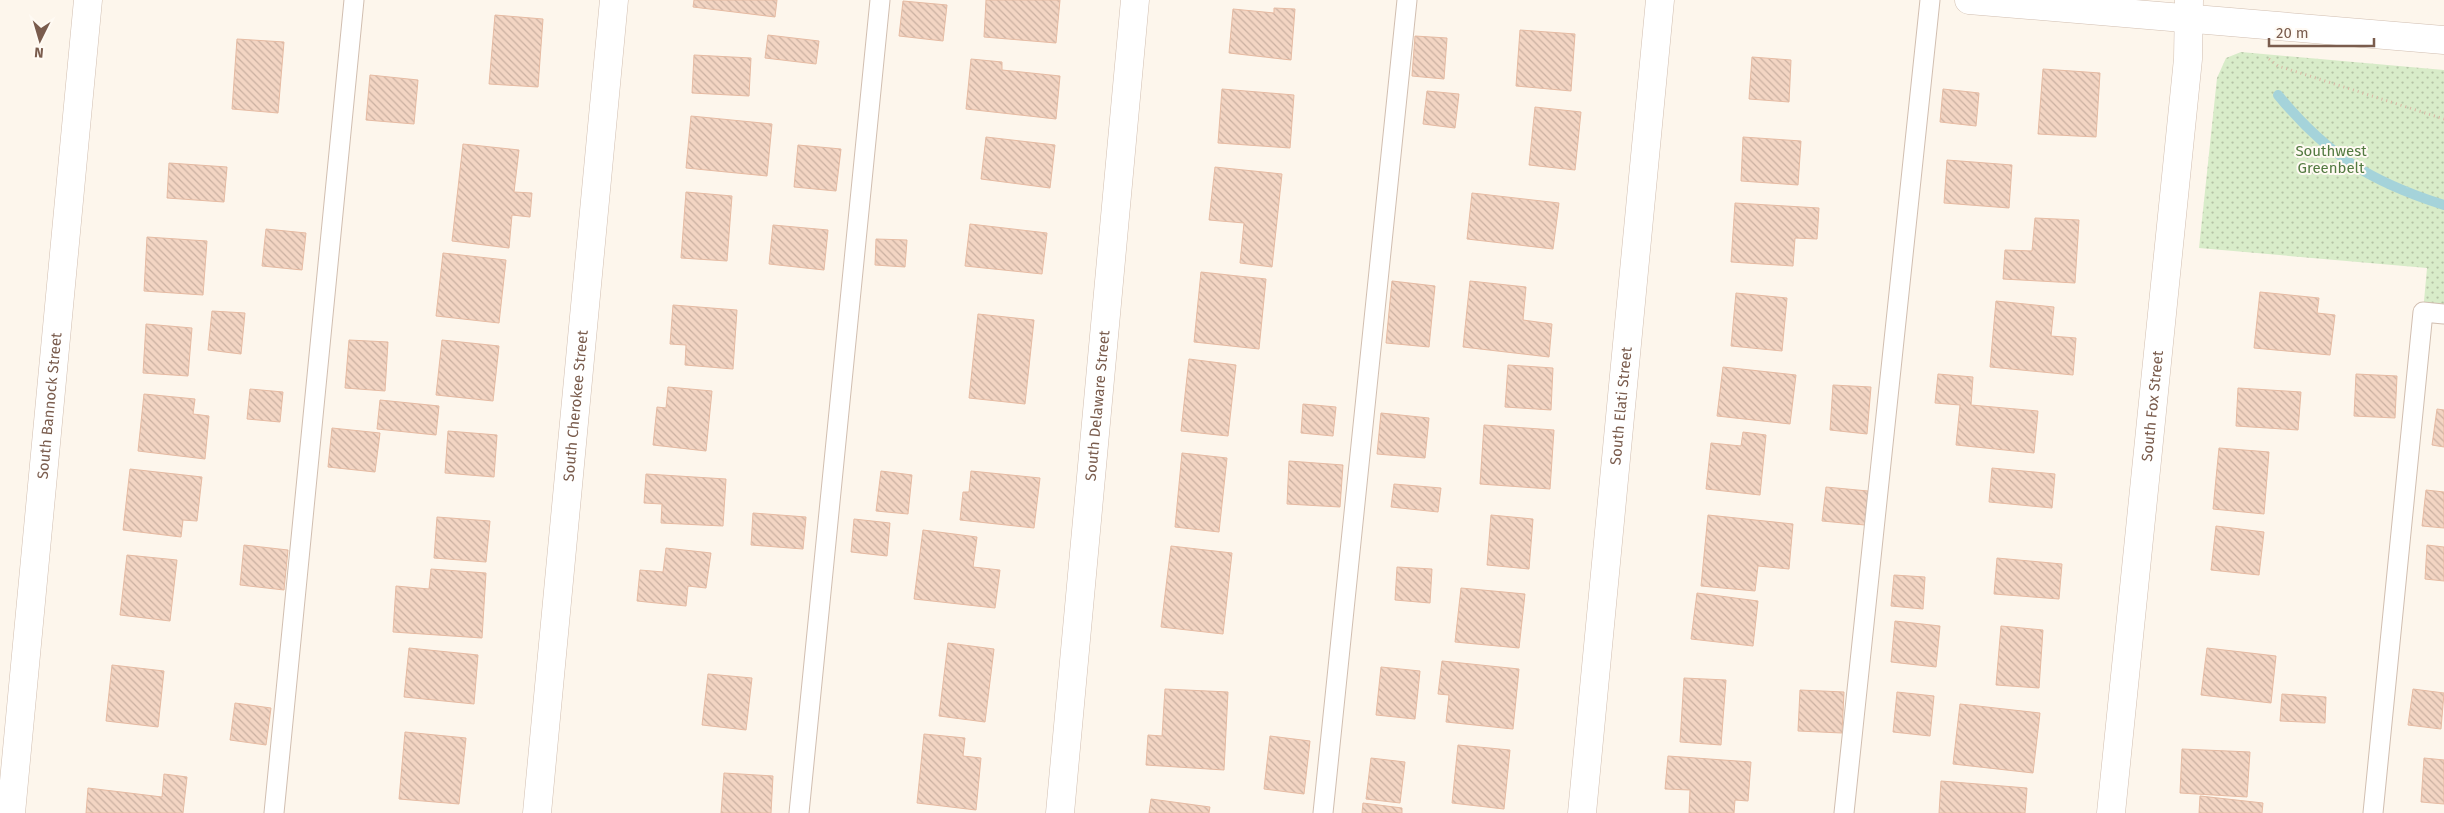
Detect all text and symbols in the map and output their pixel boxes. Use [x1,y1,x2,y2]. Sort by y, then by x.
north arrow [15,15,65,65]
scale bar [2269,15,2374,47]
text: 20 m [2276,24,2309,42]
text: N [34,44,44,61]
park label: Southwest Greenbelt [2295,142,2367,177]
street label: South Cherokee Street [559,329,592,482]
street label: South Delaware Street [1082,329,1114,482]
street label: South Bannock Street [34,331,66,480]
street label: South Elati Street [1606,345,1636,466]
street label: South Fox Street [2138,349,2167,462]

